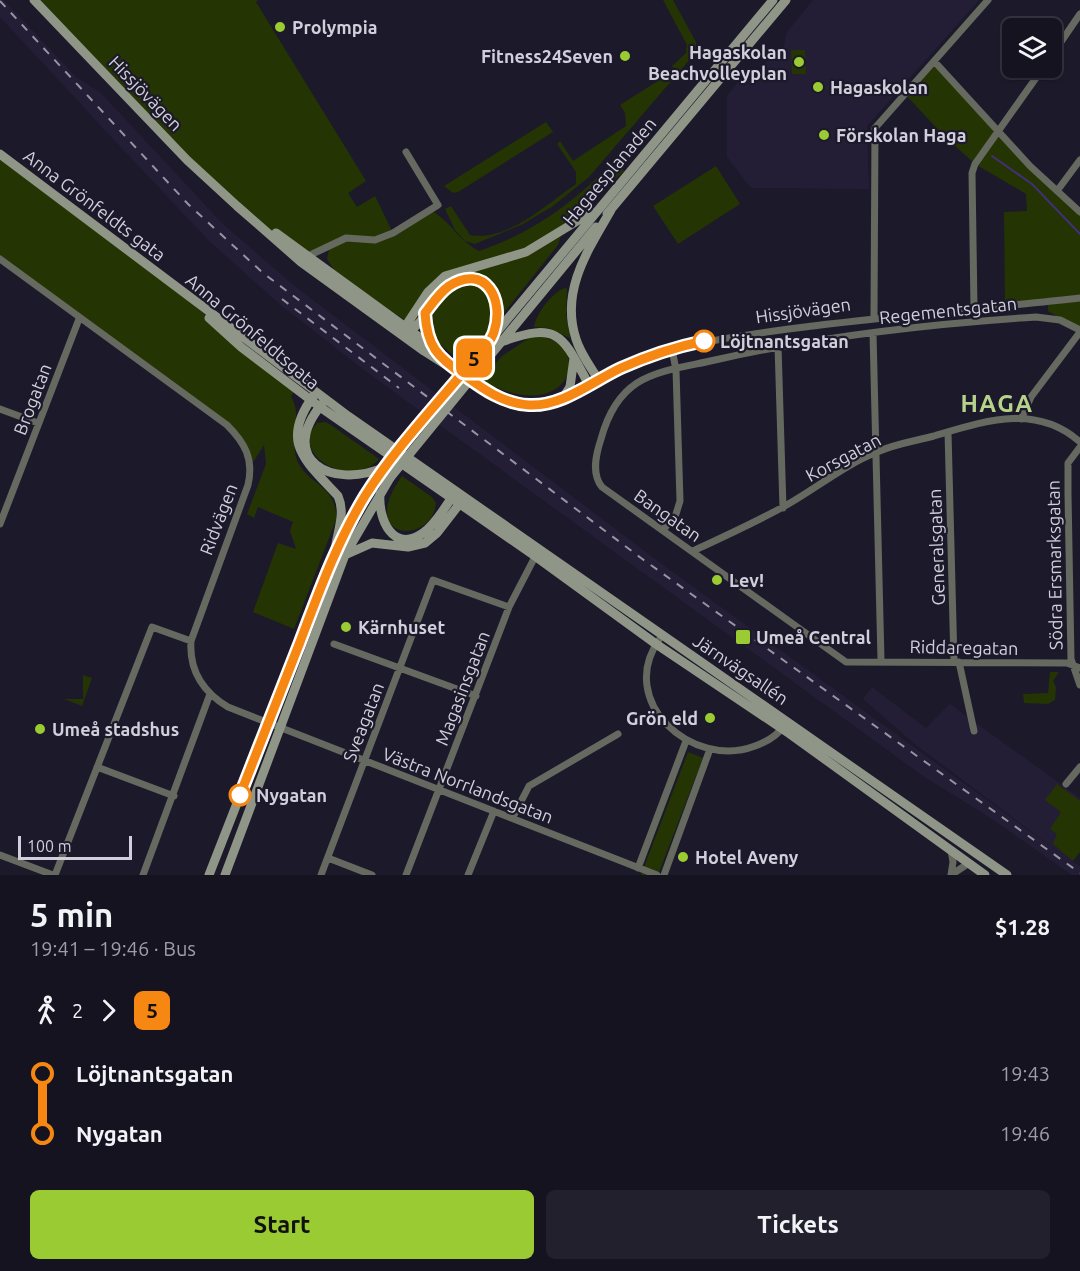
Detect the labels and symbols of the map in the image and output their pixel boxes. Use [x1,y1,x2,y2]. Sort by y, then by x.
place label: Prolympia [292,17,377,37]
marker: Prolympia [273,20,287,34]
place label: Hagaskolan Beachvolleyplan [648,42,787,83]
place label: Fitness24Seven [481,46,613,66]
marker: Fitness24Seven [618,49,632,63]
street label: Hissjövägen [105,52,187,134]
marker: Hagaskolan Beachvolleyplan [792,55,806,69]
place label: Hagaskolan [830,77,928,97]
marker: Hagaskolan [811,80,825,94]
street label: Hagaesplanaden [558,113,660,229]
place label: Förskolan Haga [836,125,967,145]
marker: Förskolan Haga [817,128,831,142]
street label: Anna Grönfeldts gata [20,145,170,265]
street label: Anna Grönfeldtsgata [182,269,324,393]
street label: Hissjövägen [754,293,852,327]
street label: Regementsgatan [878,293,1018,327]
marker: Löjtnantsgatan [693,330,715,352]
place label: Löjtnantsgatan [720,331,849,351]
line badge: 5 [454,338,494,378]
street label: Brogatan [9,360,55,438]
district label: HAGA [960,390,1034,417]
street label: Korsgatan [802,429,884,485]
street label: Södra Ersmarksgatan [1043,480,1065,650]
street label: Ridvägen [195,481,241,557]
street label: Bangatan [631,485,705,545]
street label: Generalsgatan [924,488,948,606]
place label: Lev! [729,570,764,590]
marker: Lev! [710,573,724,587]
place label: Kärnhuset [358,617,445,637]
marker: Kärnhuset [339,620,353,634]
place label: Umeå Central [756,627,872,647]
street label: Magasinsgatan [431,628,493,748]
marker: Umeå Central [734,628,752,646]
street label: Järnvägsallén [690,630,792,708]
street label: Riddaregatan [909,636,1019,658]
street label: Sveagatan [339,680,387,764]
place label: Grön eld [626,708,698,728]
marker: Grön eld [703,711,717,725]
place label: Umeå stadshus [52,719,179,739]
marker: Umeå stadshus [33,722,47,736]
street label: Västra Norrlandsgatan [380,743,556,827]
marker: Nygatan [229,784,251,806]
place label: Nygatan [256,785,327,805]
scale bar [18,833,132,860]
place label: Hotel Aveny [695,847,799,867]
marker: Hotel Aveny [676,850,690,864]

